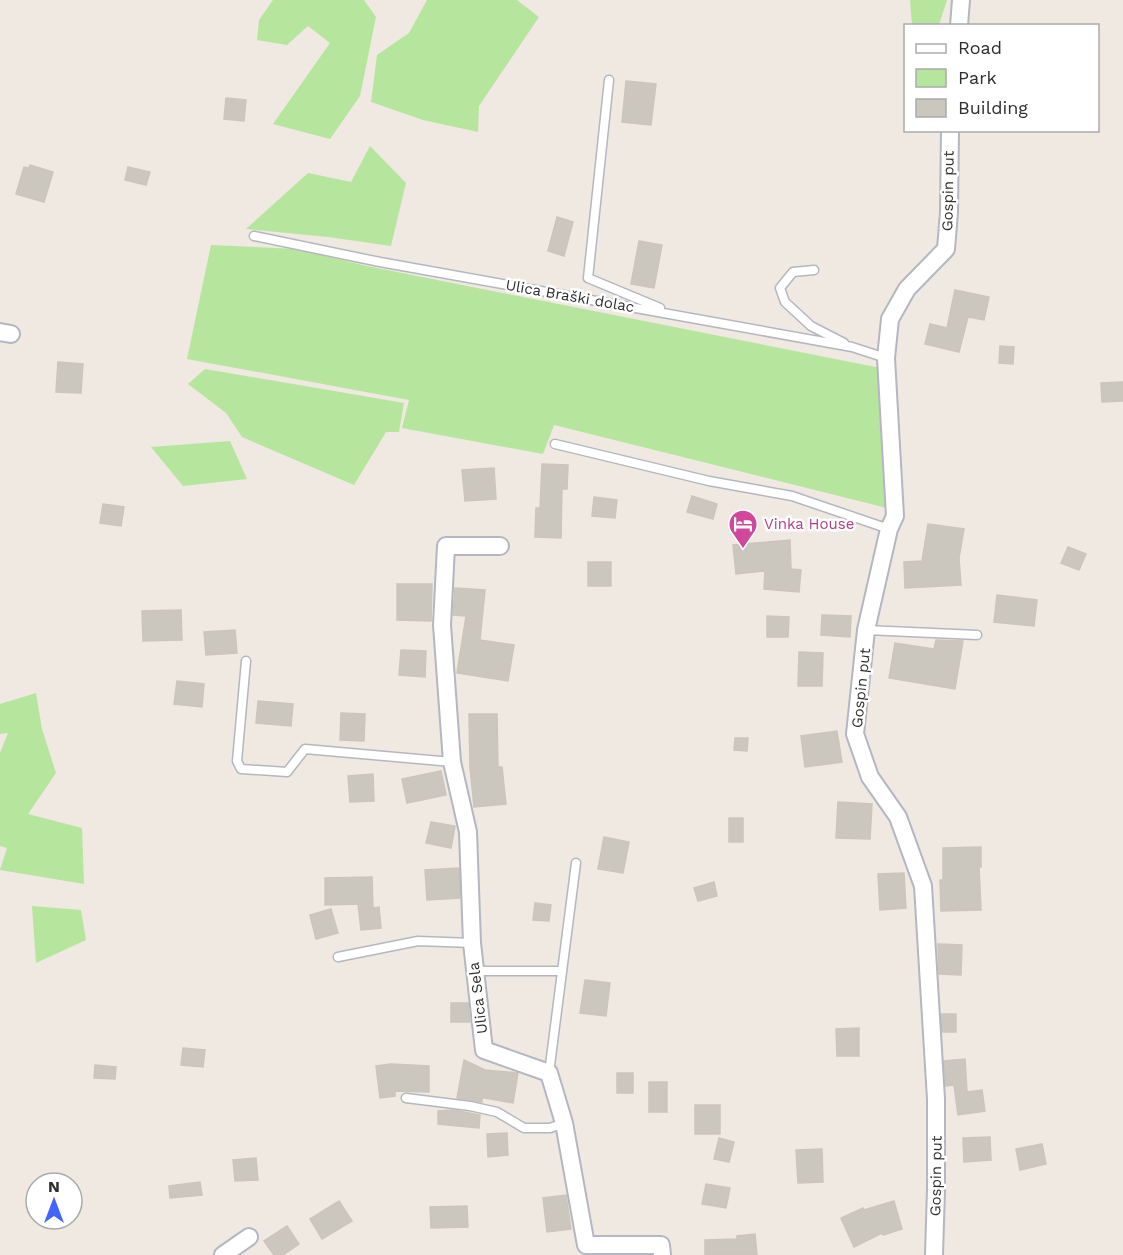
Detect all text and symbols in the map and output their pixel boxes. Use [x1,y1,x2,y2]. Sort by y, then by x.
legend [904,24,1099,132]
text: Road [958,37,1002,58]
text: Park [958,67,997,88]
text: Building [958,97,1028,118]
street label: Gospin put [938,150,958,231]
street label: Ulica Braški dolac [504,276,636,316]
hotel icon: Vinka House [727,508,759,550]
place label: Vinka House [764,515,854,533]
street label: Gospin put [848,646,874,729]
street label: Ulica Sela [465,961,491,1035]
street label: Gospin put [926,1135,946,1216]
north arrow [24,1171,84,1231]
text: N [48,1177,60,1196]

